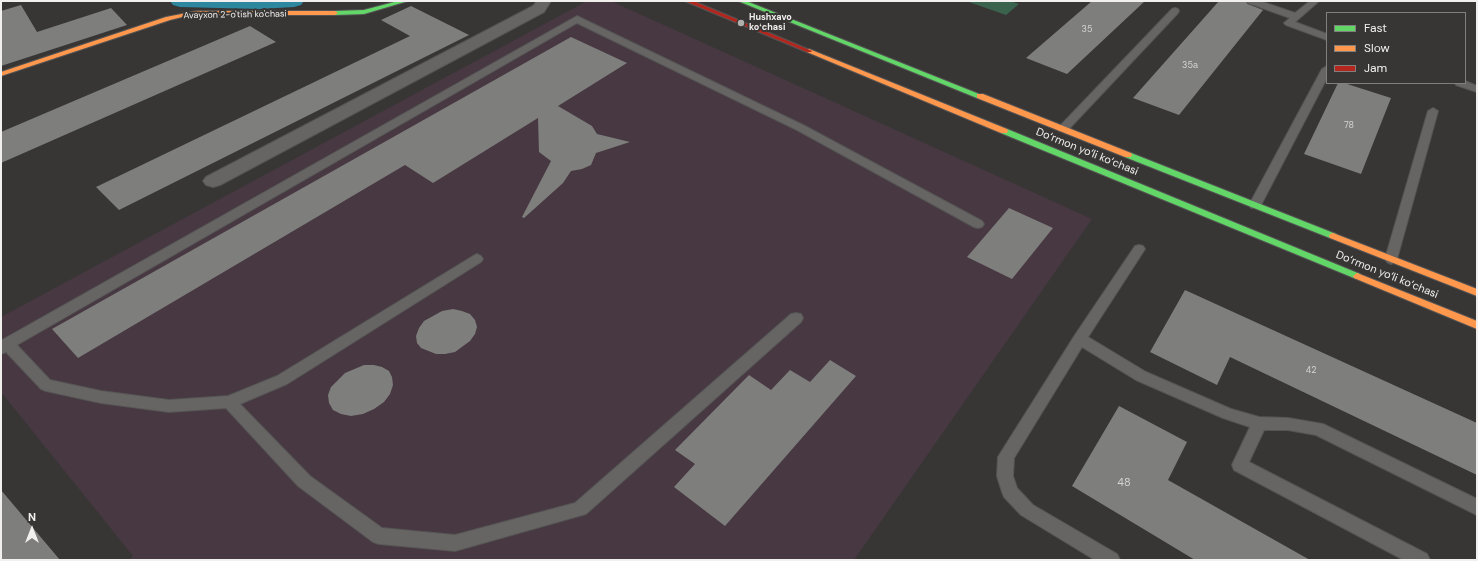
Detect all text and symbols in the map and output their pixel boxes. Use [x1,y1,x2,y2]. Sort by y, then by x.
street label: Avayxon 2-o'tish ko'chasi [183,9,287,21]
legend [1326,12,1466,84]
place label: Hushxavo koʻchasi [749,13,792,34]
marker: Hushxavo koʻchasi [736,18,746,28]
text: Fast [1364,20,1387,36]
house number: 35 [1082,25,1092,35]
text: Slow [1364,40,1390,56]
text: Jam [1364,60,1387,76]
house number: 35а [1182,61,1198,71]
house number: 78 [1344,121,1354,131]
street label: Do‘rmon yo‘li ko‘chasi [1034,125,1140,179]
street label: Do‘rmon yo‘li ko‘chasi [1334,248,1440,302]
house number: 42 [1306,366,1316,376]
house number: 48 [1117,476,1131,490]
north arrow [12,509,52,549]
text: N [28,510,36,524]

